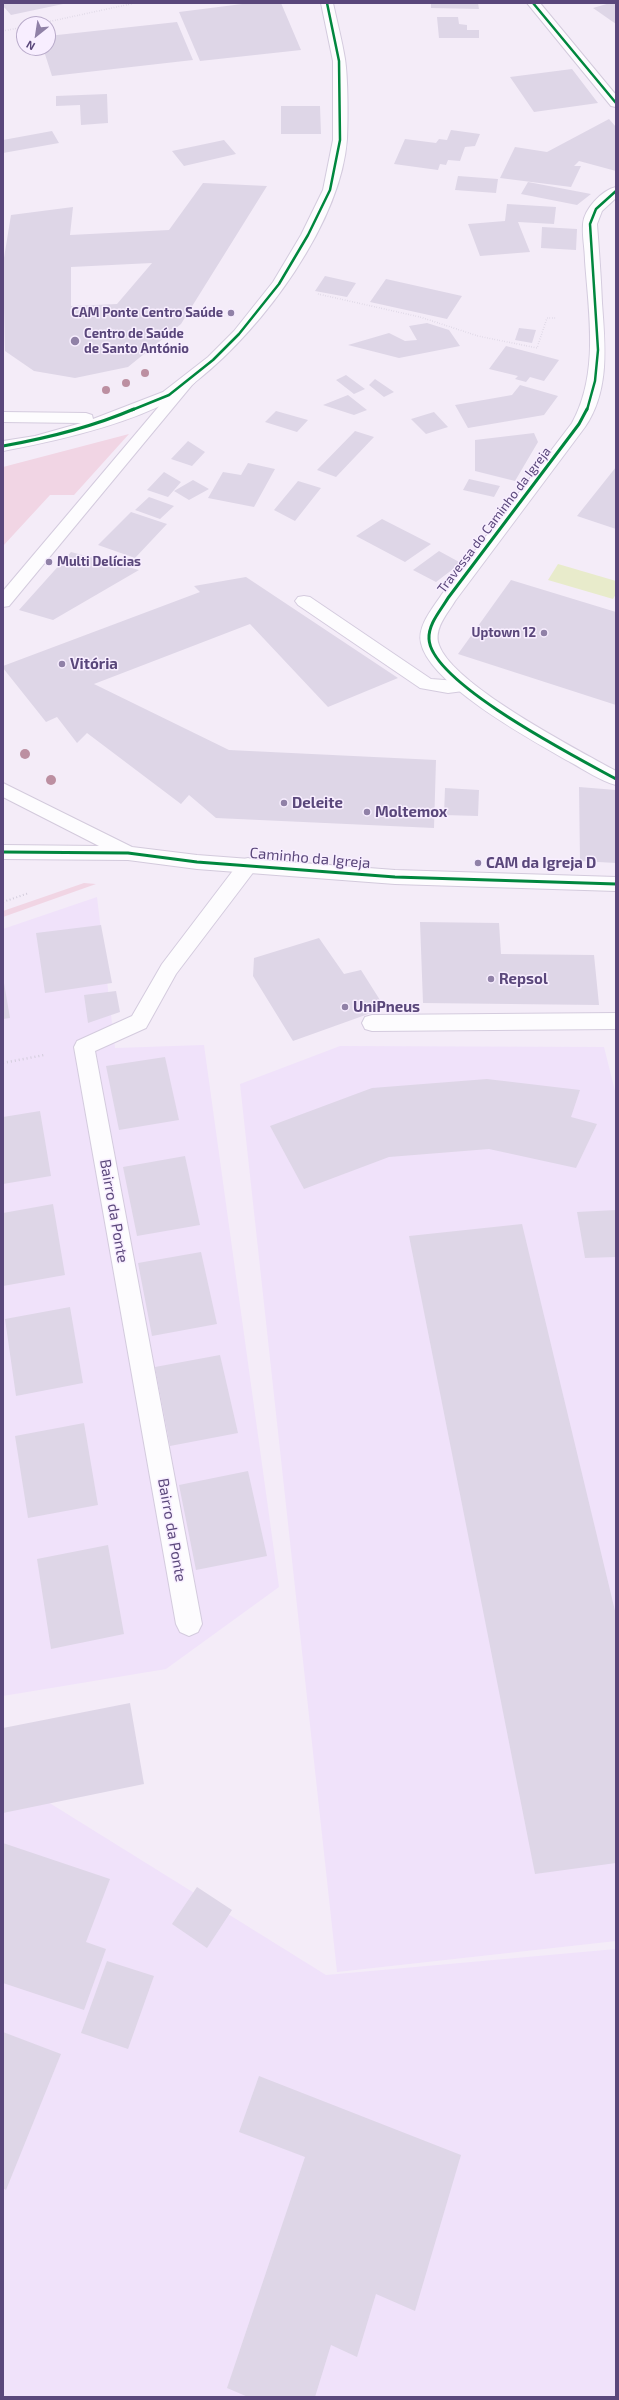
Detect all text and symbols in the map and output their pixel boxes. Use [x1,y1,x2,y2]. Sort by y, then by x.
north arrow [16,16,56,56]
text: N [24,38,37,54]
place label: CAM Ponte Centro Saúde [71,305,223,321]
marker: CAM Ponte Centro Saúde [226,308,236,318]
place label: Centro de Saúde de Santo António [84,326,189,357]
marker: Centro de Saúde de Santo António [69,335,81,347]
street label: Travessa do Caminho da Igreja [434,444,554,596]
place label: Multi Delícias [57,554,141,570]
marker: Multi Delícias [44,557,54,567]
place label: Uptown 12 [472,625,536,641]
marker: Uptown 12 [539,628,549,638]
place label: Vitória [70,655,118,673]
marker: Vitória [57,659,67,669]
place label: Deleite [292,794,343,812]
marker: Deleite [279,798,289,808]
place label: Moltemox [375,803,447,821]
marker: Moltemox [362,807,372,817]
street label: Caminho da Igreja [249,844,371,872]
place label: CAM da Igreja D [486,854,596,872]
marker: CAM da Igreja D [473,858,483,868]
place label: Repsol [499,970,548,988]
marker: Repsol [486,974,496,984]
place label: UniPneus [353,998,420,1016]
marker: UniPneus [340,1002,350,1012]
street label: Bairro da Ponte [96,1158,132,1264]
street label: Bairro da Ponte [154,1477,190,1583]

